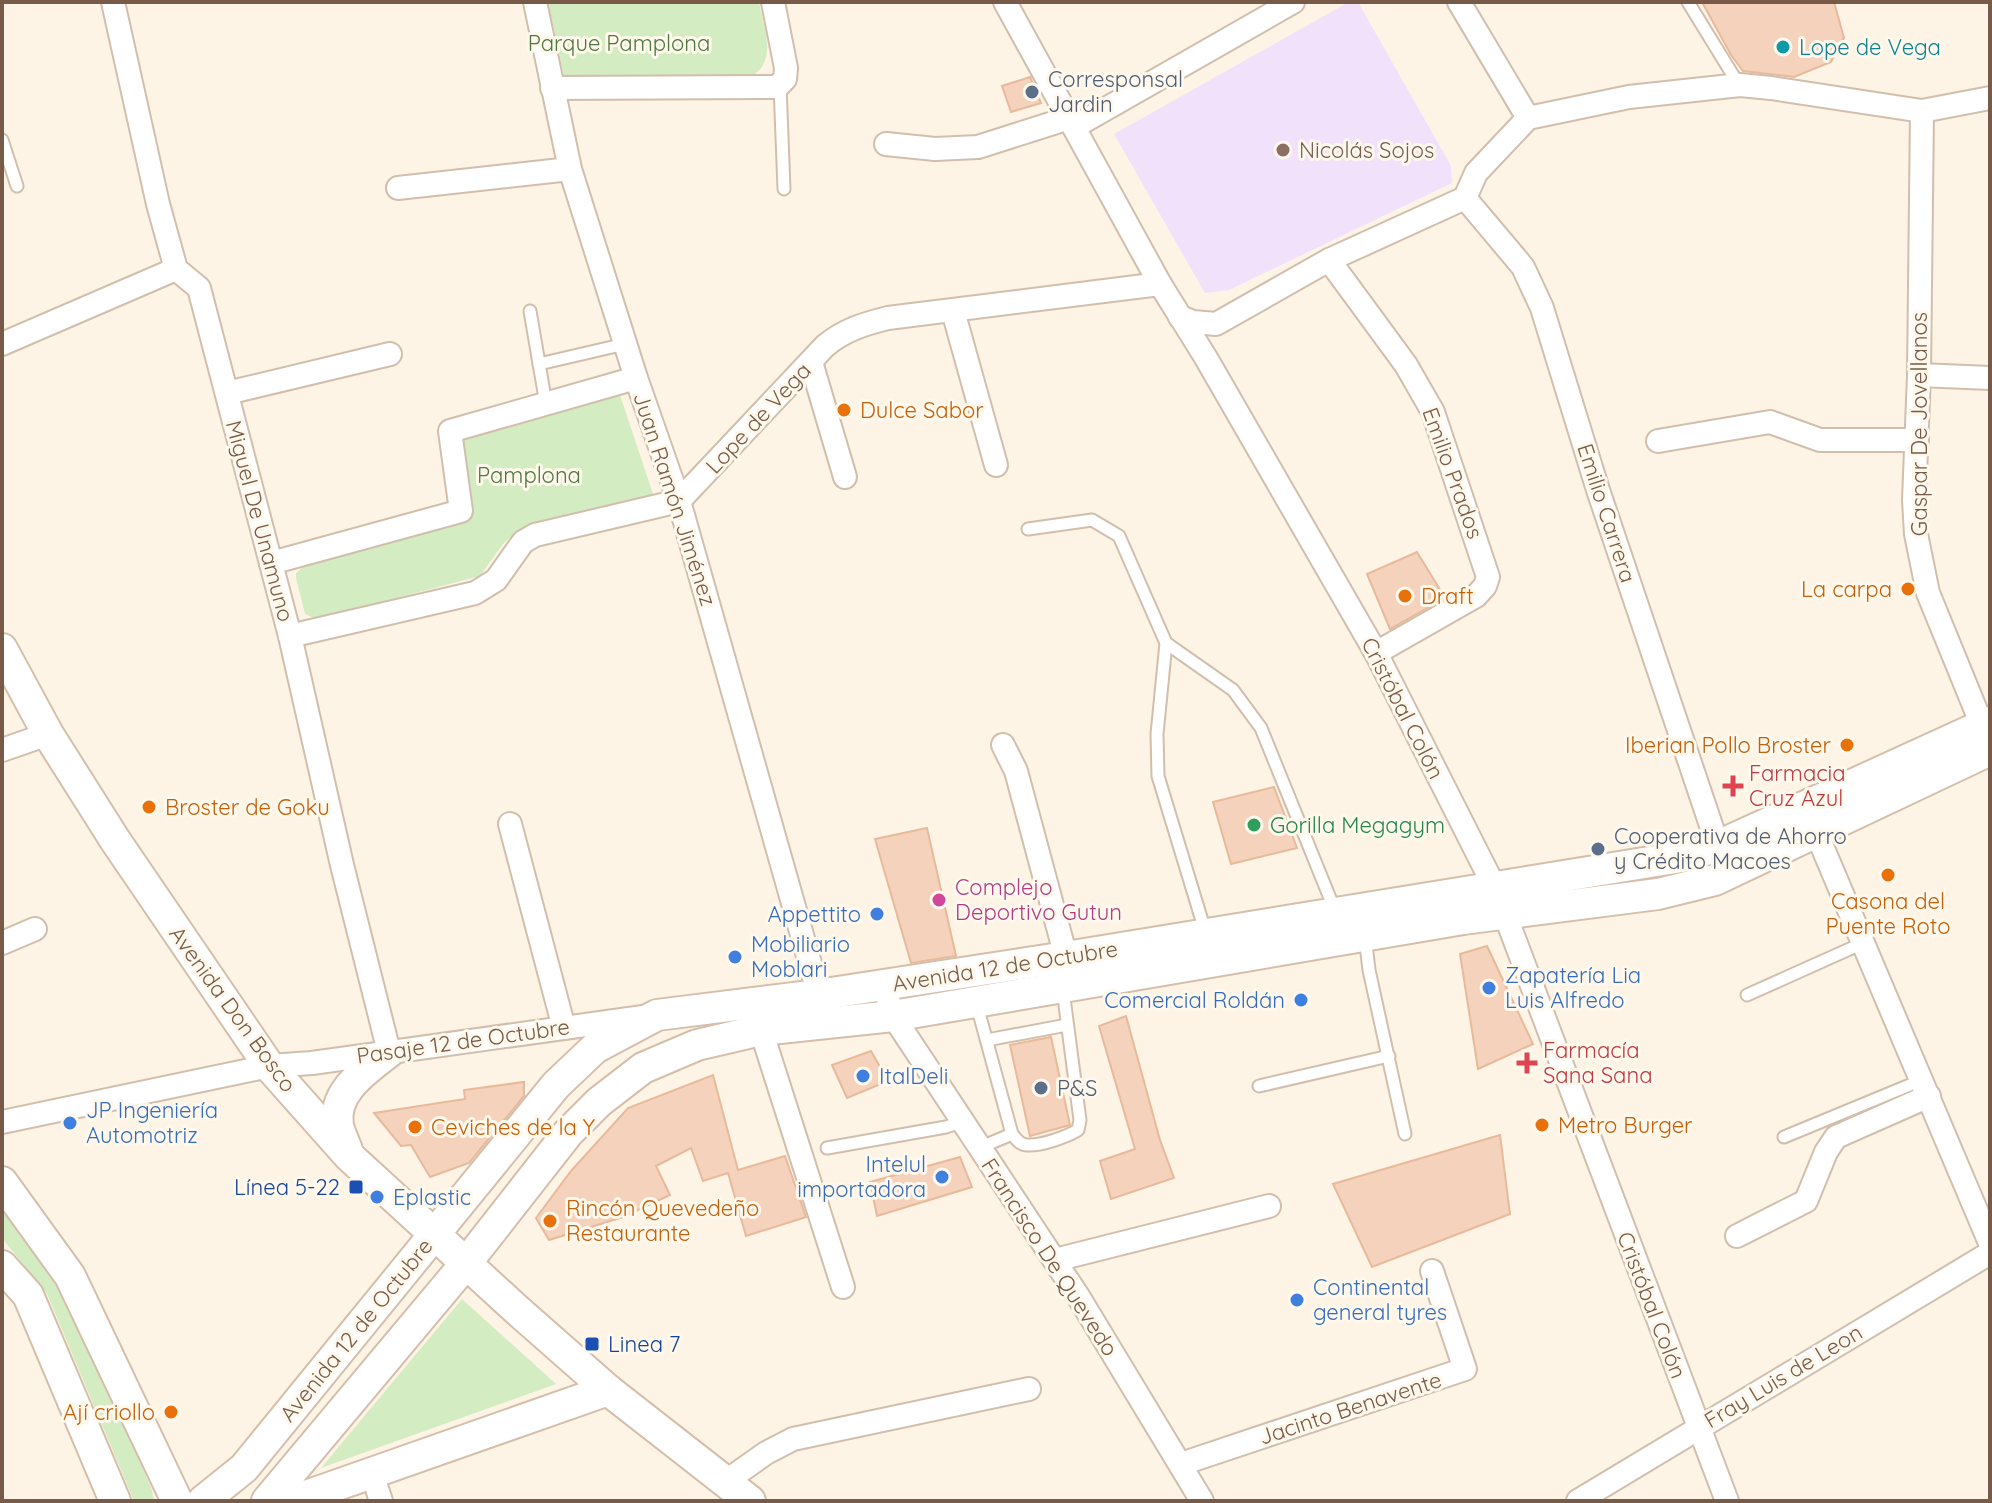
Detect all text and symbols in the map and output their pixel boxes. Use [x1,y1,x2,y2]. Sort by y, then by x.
park label: Parque Pamplona [528,29,710,57]
place label: Lope de Vega [1799,33,1941,61]
marker: Lope de Vega [1774,38,1792,56]
place label: Corresponsal Jardin [1048,65,1183,118]
marker: Corresponsal Jardin [1023,83,1041,101]
place label: Nicolás Sojos [1299,136,1434,164]
marker: Nicolás Sojos [1274,141,1292,159]
street label: Gaspar De Jovellanos [1905,312,1933,536]
street label: Lope de Vega [699,357,817,479]
street label: Juan Ramón Jiménez [627,389,723,609]
place label: Dulce Sabor [860,396,984,424]
marker: Dulce Sabor [835,401,853,419]
street label: Emilio Prados [1416,403,1490,543]
street label: Miguel De Unamuno [220,417,300,625]
street label: Emilio Carrera [1571,440,1643,586]
park label: Pamplona [477,461,581,489]
place label: La carpa [1801,575,1892,603]
marker: La carpa [1899,580,1917,598]
place label: Draft [1421,582,1474,610]
marker: Draft [1396,587,1414,605]
street label: Cristóbal Colón [1355,633,1451,783]
place label: Iberian Pollo Broster [1625,731,1832,759]
marker: Iberian Pollo Broster [1838,736,1856,754]
place label: Farmacia Cruz Azul [1749,759,1846,812]
marker: Farmacia Cruz Azul [1724,777,1742,795]
place label: Broster de Goku [165,793,330,821]
marker: Broster de Goku [140,798,158,816]
place label: Gorilla Megagym [1270,811,1445,839]
marker: Gorilla Megagym [1245,816,1263,834]
place label: Cooperativa de Ahorro y Crédito Macoes [1614,822,1847,875]
marker: Cooperativa de Ahorro y Crédito Macoes [1589,840,1607,858]
marker: Casona del Puente Roto [1879,866,1897,884]
place label: Complejo Deportivo Gutun [955,873,1122,926]
place label: Casona del Puente Roto [1825,887,1951,940]
marker: Complejo Deportivo Gutun [930,891,948,909]
place label: Appettito [767,900,861,928]
marker: Appettito [868,905,886,923]
street label: Avenida Don Bosco [163,921,303,1097]
place label: Mobiliario Moblari [751,930,850,983]
street label: Avenida 12 de Octubre [890,934,1120,998]
marker: Mobiliario Moblari [726,948,744,966]
place label: Zapatería Lia Luis Alfredo [1505,961,1641,1014]
marker: Zapatería Lia Luis Alfredo [1480,979,1498,997]
place label: Comercial Roldán [1104,986,1285,1014]
marker: Comercial Roldán [1292,991,1310,1009]
street label: Pasaje 12 de Octubre [355,1012,571,1070]
place label: Farmacía Sana Sana [1543,1036,1653,1089]
marker: Farmacía Sana Sana [1518,1054,1536,1072]
place label: ItalDeli [879,1062,949,1090]
marker: ItalDeli [854,1067,872,1085]
place label: P&S [1057,1074,1097,1102]
marker: P&S [1032,1079,1050,1097]
place label: JP Ingeniería Automotriz [86,1096,218,1149]
place label: Metro Burger [1558,1111,1693,1139]
place label: Ceviches de la Y [431,1113,595,1141]
marker: JP Ingeniería Automotriz [61,1114,79,1132]
marker: Metro Burger [1533,1116,1551,1134]
marker: Ceviches de la Y [406,1118,424,1136]
place label: Intelul importadora [797,1150,926,1203]
street label: Francisco De Quevedo [975,1153,1125,1361]
marker: Intelul importadora [933,1168,951,1186]
place label: Línea 5-22 [234,1173,340,1201]
marker: Línea 5-22 [347,1178,365,1196]
place label: Eplastic [393,1183,471,1211]
marker: Eplastic [368,1188,386,1206]
place label: Rincón Quevedeño Restaurante [566,1194,759,1247]
marker: Rincón Quevedeño Restaurante [541,1212,559,1230]
street label: Cristóbal Colón [1611,1228,1693,1382]
street label: Avenida 12 de Octubre [273,1233,439,1427]
place label: Continental general tyres [1313,1273,1447,1326]
marker: Continental general tyres [1288,1291,1306,1309]
street label: Fray Luis de Leon [1699,1318,1867,1434]
place label: Linea 7 [608,1330,680,1358]
marker: Linea 7 [583,1335,601,1353]
street label: Jacinto Benavente [1255,1365,1445,1451]
place label: Ají criollo [63,1398,155,1426]
marker: Ají criollo [162,1403,180,1421]

